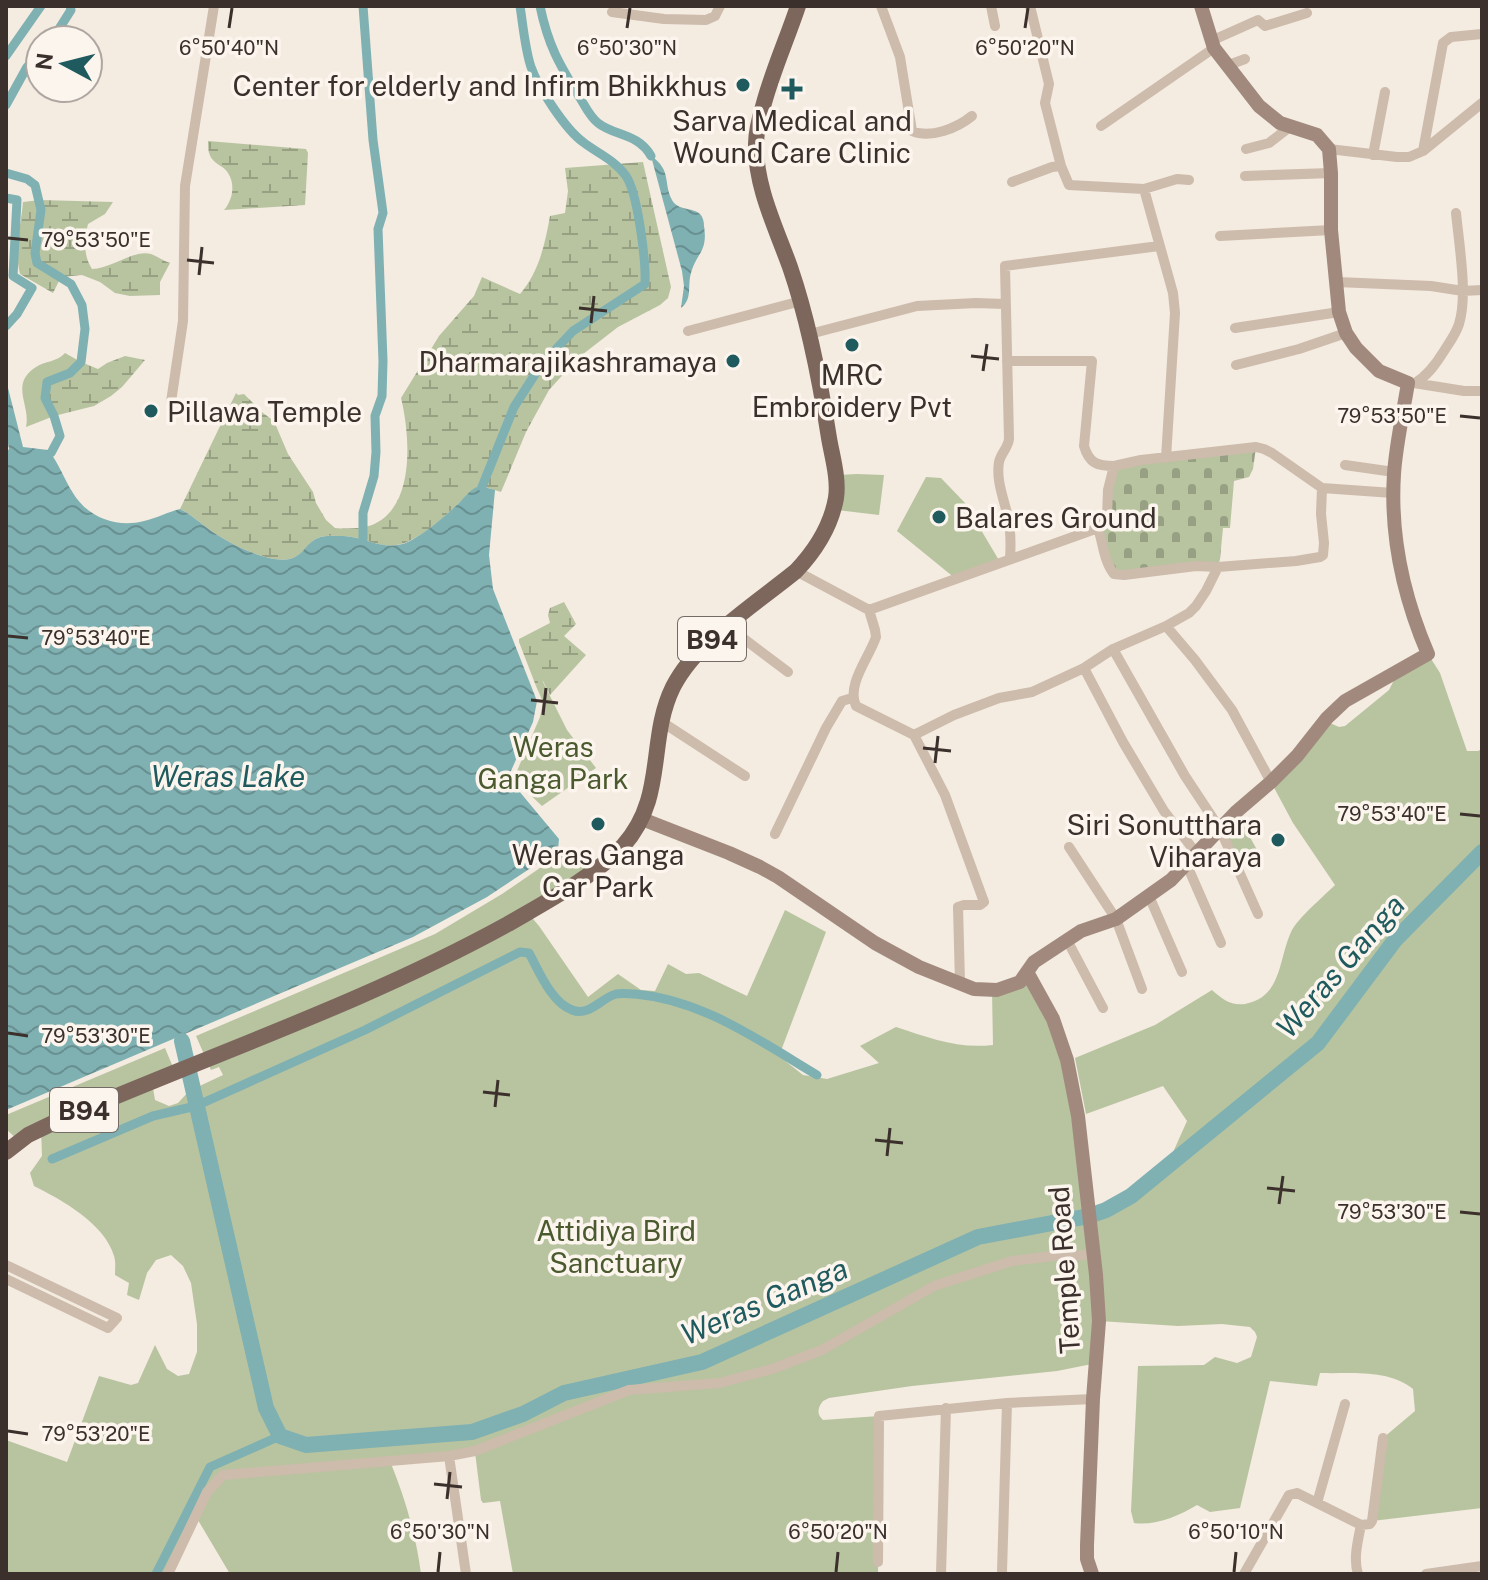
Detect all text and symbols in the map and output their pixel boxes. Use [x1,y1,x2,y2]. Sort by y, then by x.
north arrow [24,24,104,104]
text: 6°50'40"N [179,36,279,60]
text: 6°50'30"N [577,36,677,60]
text: 6°50'20"N [975,36,1075,60]
text: N [30,51,58,72]
place label: Center for elderly and Infirm Bhikkhus [233,69,727,102]
marker: Center for elderly and Infirm Bhikkhus [734,76,752,94]
marker: Sarva Medical and Wound Care Clinic [781,78,803,100]
place label: Sarva Medical and Wound Care Clinic [672,104,912,169]
text: 79°53'50"E [41,228,151,252]
marker: MRC Embroidery Pvt [843,336,861,354]
place label: Dharmarajikashramaya [419,345,717,378]
marker: Dharmarajikashramaya [724,352,742,370]
place label: MRC Embroidery Pvt [752,358,952,423]
place label: Pillawa Temple [167,395,362,428]
marker: Pillawa Temple [142,402,160,420]
text: 79°53'50"E [1337,404,1447,428]
place label: Balares Ground [955,501,1157,534]
marker: Balares Ground [930,508,948,526]
road number: B94 [678,617,746,661]
text: 79°53'40"E [41,626,151,650]
park label: Weras Ganga Park [477,730,629,795]
water label: Weras Lake [151,758,305,794]
text: 79°53'40"E [1337,802,1447,826]
place label: Siri Sonutthara Viharaya [1067,808,1262,873]
marker: Weras Ganga Car Park [589,815,607,833]
marker: Siri Sonutthara Viharaya [1269,831,1287,849]
place label: Weras Ganga Car Park [512,838,684,903]
water label: Weras Ganga [1268,887,1412,1045]
text: 79°53'30"E [41,1024,151,1048]
road number: B94 [50,1088,118,1132]
street label: Temple Road [1042,1185,1086,1355]
text: 79°53'30"E [1337,1200,1447,1224]
park label: Attidiya Bird Sanctuary [536,1214,696,1279]
water label: Weras Ganga [675,1250,853,1352]
text: 79°53'20"E [42,1422,150,1446]
text: 6°50'30"N [390,1520,490,1544]
text: 6°50'20"N [788,1520,888,1544]
text: 6°50'10"N [1188,1520,1284,1544]

